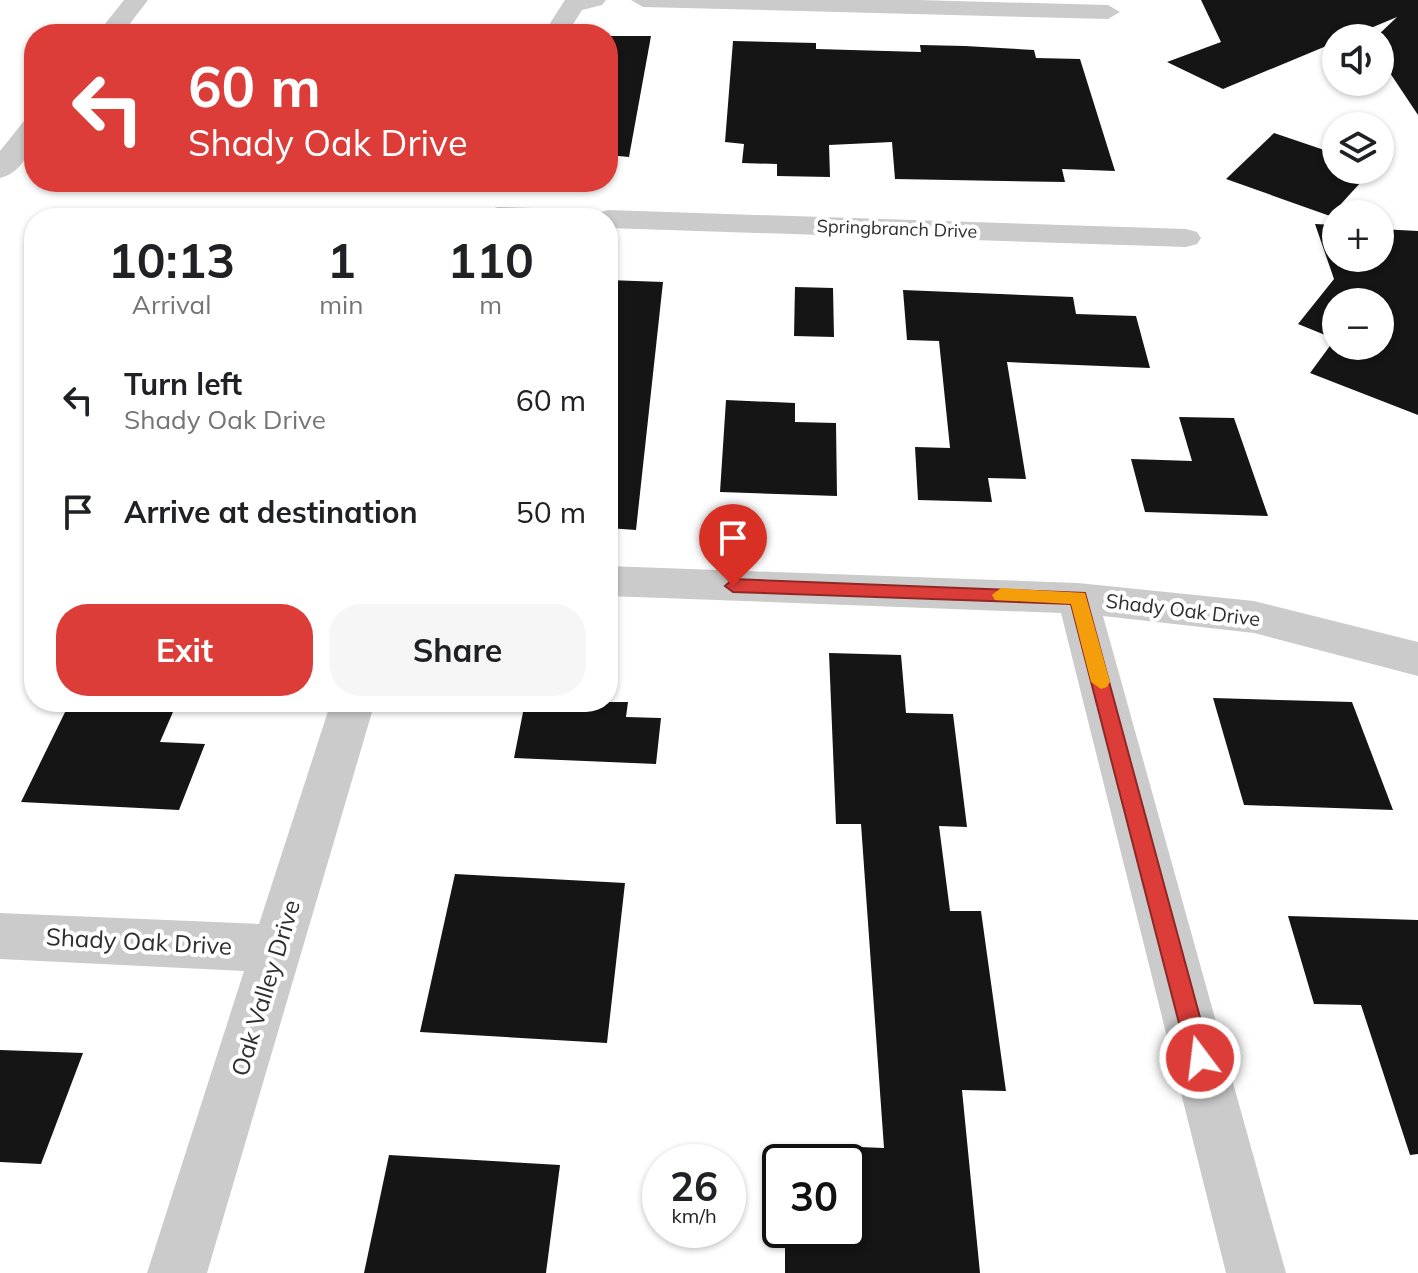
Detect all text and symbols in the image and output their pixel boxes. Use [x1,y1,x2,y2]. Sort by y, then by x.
map controls [1322,24,1394,360]
button: sound [1322,24,1394,96]
text: 60 m [188,51,321,121]
icon: left [56,56,160,160]
button: layers [1322,112,1394,184]
text: Shady Oak Drive [188,120,468,165]
button: + [1322,200,1394,272]
street label: Springbranch Drive [816,214,978,243]
text: 10:13 [108,230,235,290]
text: 1 [327,230,356,290]
text: 110 [448,230,534,290]
text: Arrival [132,288,211,321]
text: min [319,288,363,321]
text: m [479,288,502,321]
button: − [1322,288,1394,360]
text: Turn left [124,365,242,403]
icon: left [56,378,100,422]
text: 60 m [516,381,586,419]
text: Shady Oak Drive [124,403,326,436]
icon: arrive [56,490,100,534]
text: Arrive at destination [124,493,418,531]
text: 50 m [516,493,586,531]
pin [699,504,767,586]
icon: arrive [711,516,755,560]
street label: Shady Oak Drive [1104,588,1262,631]
button: Exit [56,604,313,696]
button: Share [329,604,586,696]
street label: Oak Valley Drive [224,896,306,1079]
street label: Shady Oak Drive [45,921,233,961]
position arrow [1158,1016,1242,1100]
speed limit sign: 30 [762,1144,866,1248]
text: 26 [670,1161,718,1211]
text: km/h [671,1203,717,1228]

